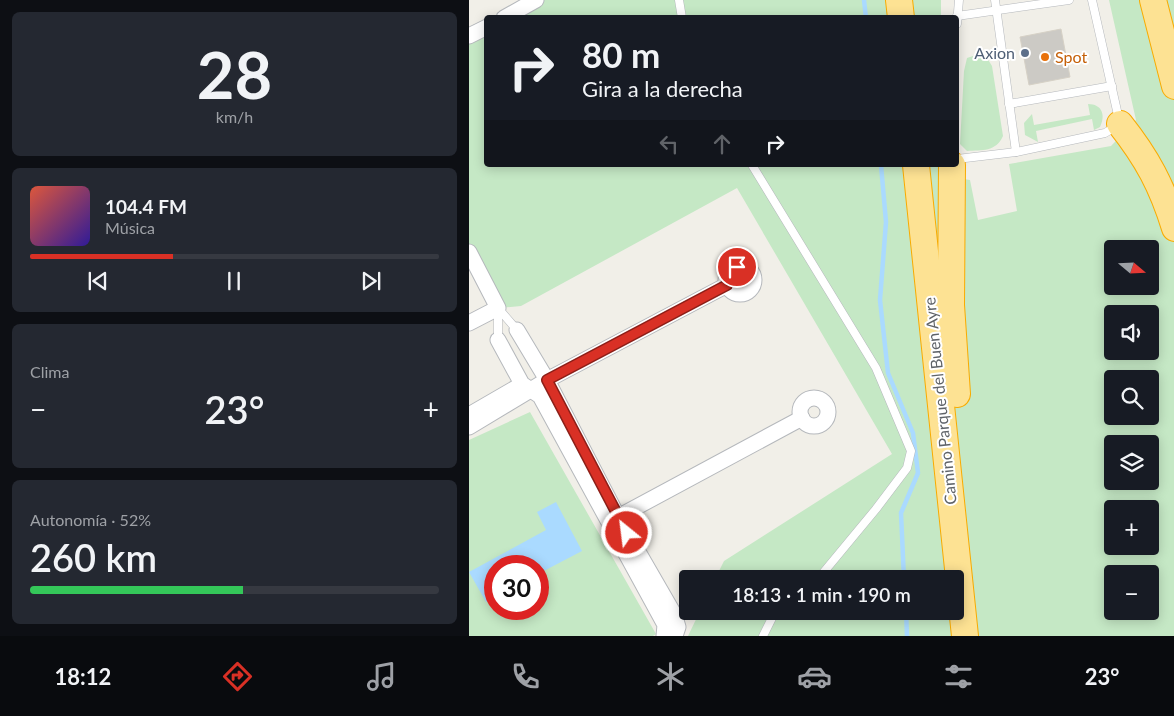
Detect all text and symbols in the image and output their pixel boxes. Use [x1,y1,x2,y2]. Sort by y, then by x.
text: 80 m [582,33,660,75]
text: 28 [197,35,272,113]
icon: right [499,35,564,100]
place label: Axion [974,43,1015,62]
marker: Axion [1019,47,1031,59]
place label: Spot [1055,47,1087,66]
marker: Spot [1039,51,1051,63]
text: Gira a la derecha [582,75,743,102]
text: km/h [216,107,253,126]
icon: left [655,130,683,158]
icon: ahead [708,130,736,158]
icon: right [761,130,789,158]
text: 104.4 FM [105,195,187,218]
text: Música [105,218,155,237]
north arrow [1104,240,1159,295]
map controls [1104,240,1159,620]
pin [716,246,758,288]
icon: arrive [723,253,751,281]
icon: previous [84,267,112,295]
icon: pause [220,267,248,295]
icon: next [357,267,385,295]
street label: Camino Parque del Buen Ayre [919,296,960,506]
button: sound [1104,305,1159,360]
text: Clima [30,362,69,381]
button: search [1104,370,1159,425]
text: 23° [205,386,264,432]
text: − [30,392,46,426]
text: + [423,392,439,426]
button: layers [1104,435,1159,490]
button: + [1104,500,1159,555]
position arrow [600,506,652,558]
text: Autonomía · 52% [30,510,151,529]
text: 260 km [30,534,157,580]
speed limit sign: 30 [484,555,549,620]
button: − [1104,565,1159,620]
text: 18:13 · 1 min · 190 m [732,583,911,606]
icon: directions [220,659,255,694]
icon: music [364,659,399,694]
icon: phone [508,659,543,694]
icon: climate [653,659,688,694]
icon: car [797,659,832,694]
icon: filters [941,659,976,694]
text: 18:12 [55,663,111,690]
text: 23° [1085,663,1119,690]

